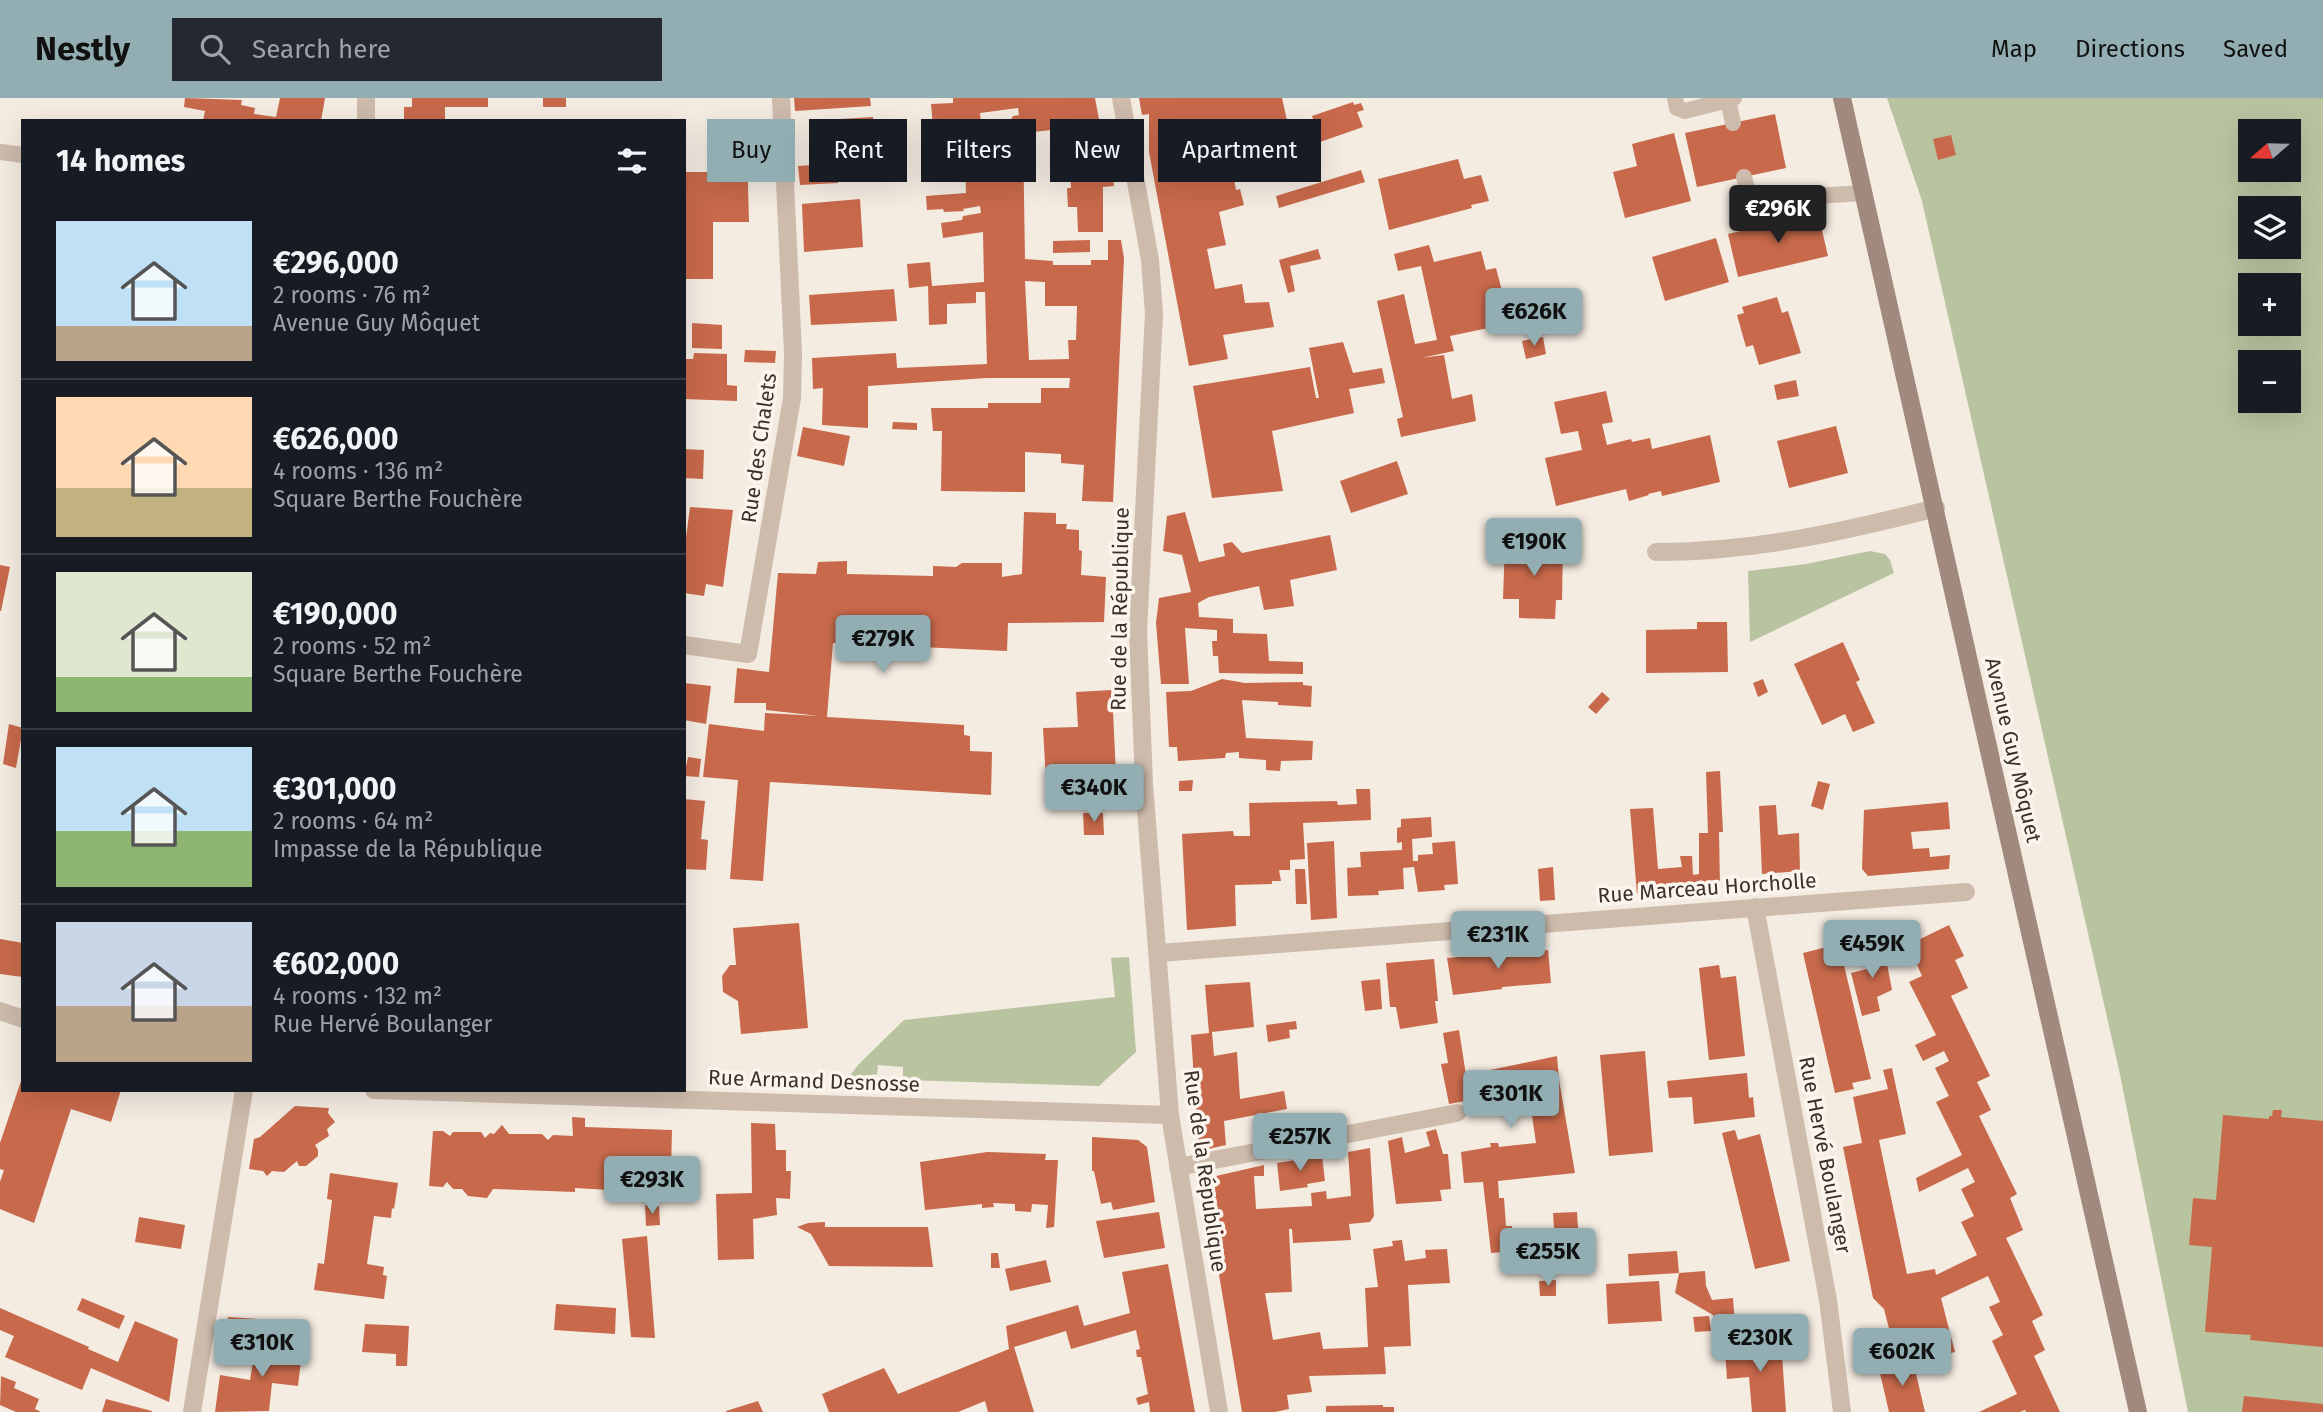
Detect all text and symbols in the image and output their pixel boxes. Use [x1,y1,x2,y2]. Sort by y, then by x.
search box [172,18,662,81]
text: Nestly [35,29,130,69]
icon: search [196,30,234,68]
text: Search here [252,34,391,65]
text: Map [1991,35,2037,63]
text: Directions [2075,35,2185,63]
text: Saved [2223,35,2288,63]
chip: Buy [707,119,795,182]
chip: Rent [809,119,907,182]
chip: Filters [921,119,1036,182]
chip: New [1050,119,1144,182]
chip: Apartment [1158,119,1321,182]
north arrow [2238,119,2301,182]
map controls [2238,119,2301,413]
icon: filters [613,142,651,180]
text: 14 homes [56,143,185,179]
pin: €296K [1729,186,1827,245]
text: €296K [1745,194,1811,222]
button: layers [2238,196,2301,259]
text: €296,000 [273,245,399,281]
icon: home [112,249,196,333]
button: + [2238,273,2301,336]
text: 2 rooms · 76 m² [273,281,431,309]
pin: €626K [1485,288,1583,348]
text: €626K [1501,297,1567,325]
text: Avenue Guy Môquet [273,309,480,337]
button: − [2238,350,2301,413]
street label: Rue des Chalets [736,371,782,525]
text: €626,000 [273,421,399,457]
icon: home [112,425,196,509]
text: 4 rooms · 136 m² [273,457,443,485]
text: Square Berthe Fouchère [273,485,523,513]
street label: Rue de la République [1105,507,1135,711]
pin: €190K [1485,518,1583,578]
text: €190K [1502,527,1566,555]
text: €190,000 [273,596,398,632]
icon: home [112,600,196,684]
pin: €279K [834,616,932,675]
text: €279K [852,624,914,652]
text: 2 rooms · 52 m² [273,632,431,660]
street label: Avenue Guy Môquet [1979,655,2047,845]
text: Square Berthe Fouchère [273,660,523,688]
pin: €340K [1045,764,1143,824]
text: €301,000 [273,771,397,807]
text: €340K [1061,773,1127,801]
icon: home [112,775,196,859]
text: 2 rooms · 64 m² [273,807,433,835]
text: Impasse de la République [273,835,542,863]
street label: Rue Marceau Horcholle [1597,867,1817,909]
pin: €231K [1449,912,1547,971]
text: €231K [1467,920,1529,948]
pin: €459K [1823,920,1921,980]
text: €459K [1839,929,1905,957]
text: €602,000 [273,946,399,982]
icon: home [112,950,196,1034]
text: 4 rooms · 132 m² [273,982,442,1010]
text: Rue Hervé Boulanger [273,1010,492,1038]
street label: Rue Hervé Boulanger [1793,1054,1857,1256]
street label: Rue Armand Desnosse [708,1064,920,1098]
street label: Rue de la République [1178,1068,1232,1274]
pin: €301K [1462,1070,1560,1130]
text: €301K [1479,1079,1543,1107]
pin: €257K [1251,1114,1349,1173]
text: €257K [1269,1122,1331,1150]
pin: €293K [603,1156,701,1216]
text: €293K [620,1165,684,1193]
pin: €255K [1499,1228,1597,1288]
text: €255K [1516,1237,1580,1265]
pin: €230K [1711,1314,1809,1374]
pin: €310K [213,1320,311,1379]
text: €230K [1727,1323,1793,1351]
text: €310K [230,1328,294,1356]
pin: €602K [1853,1328,1951,1388]
text: €602K [1869,1337,1935,1365]

